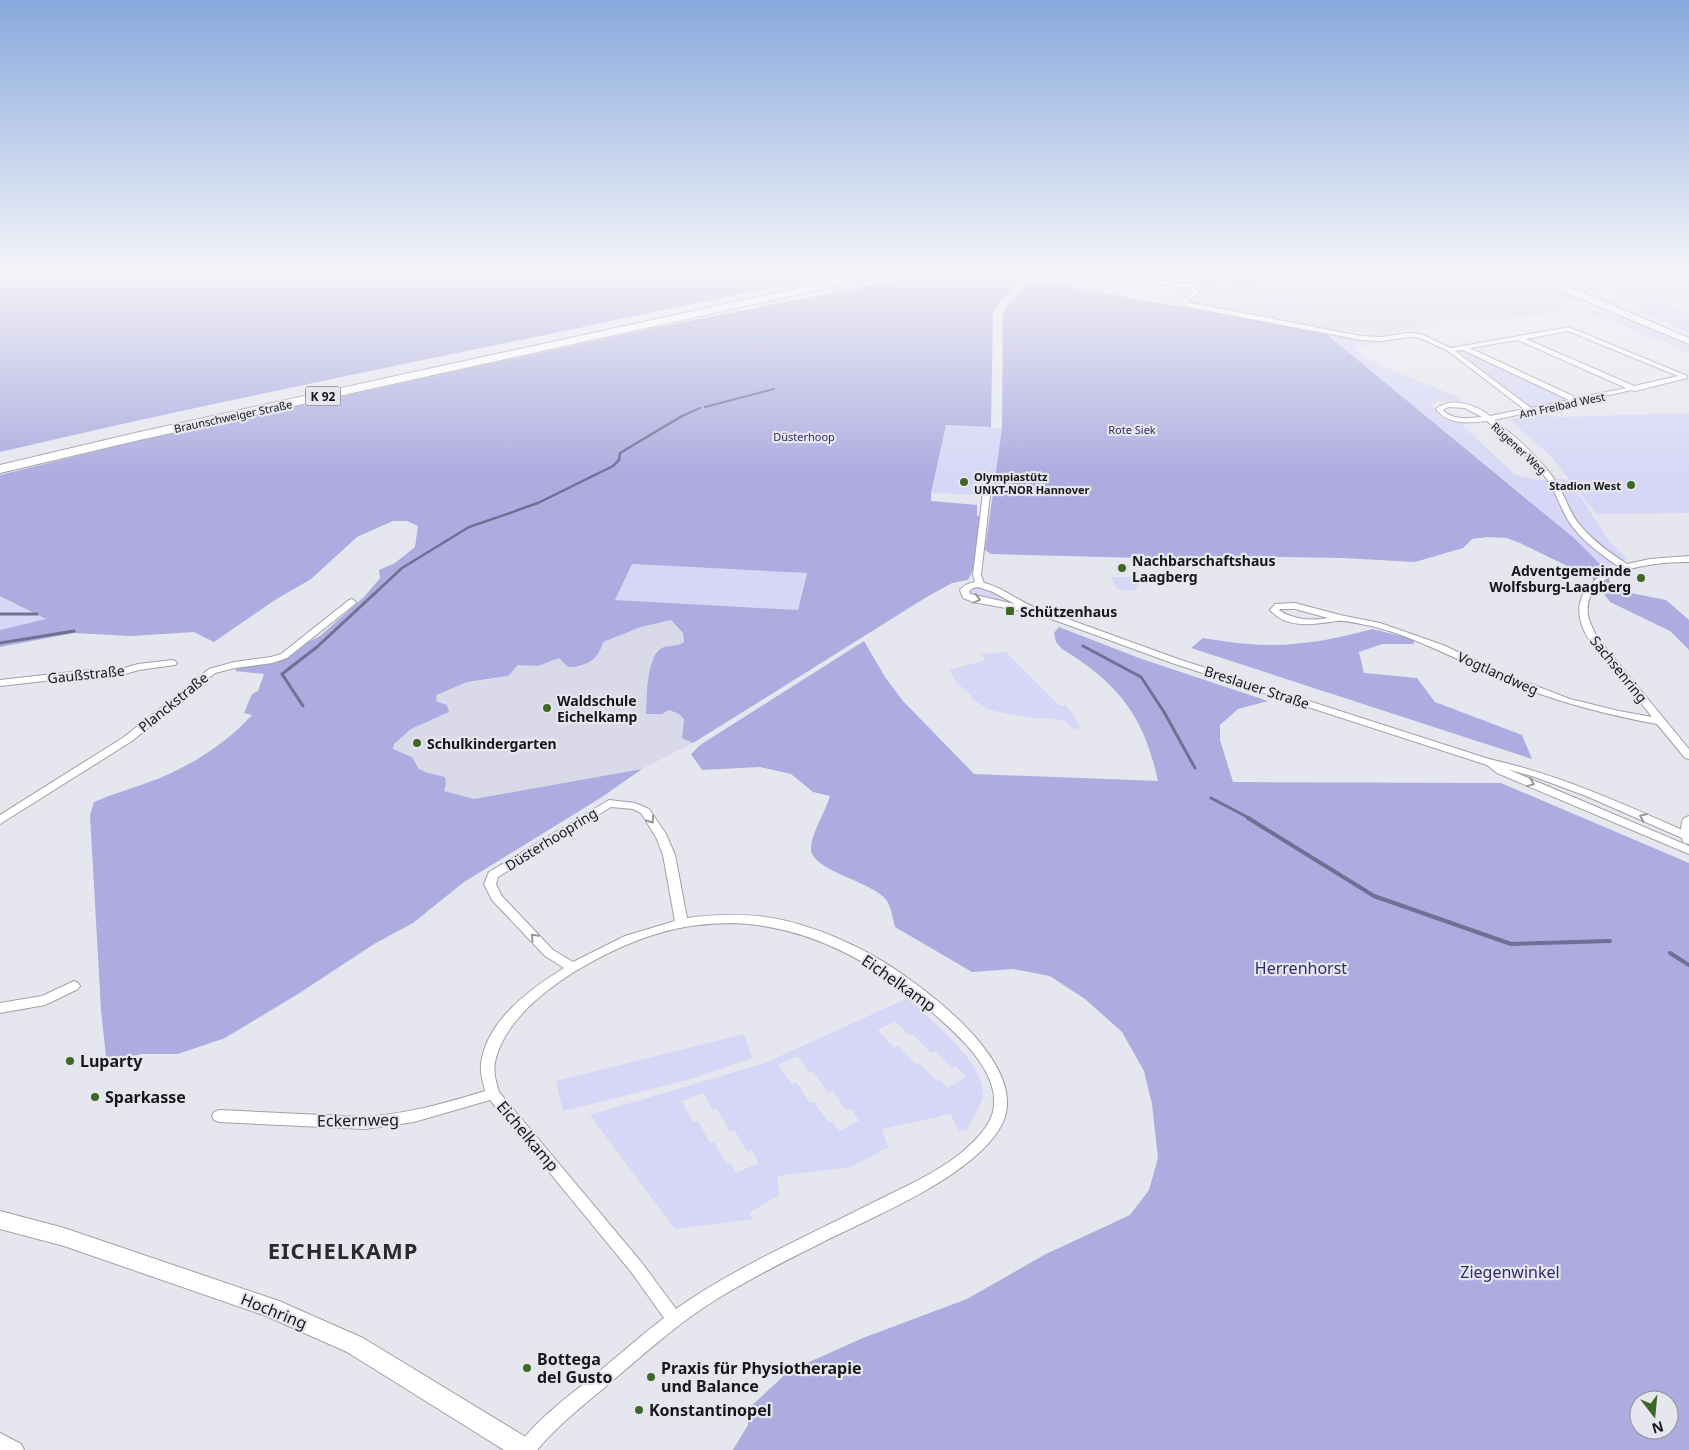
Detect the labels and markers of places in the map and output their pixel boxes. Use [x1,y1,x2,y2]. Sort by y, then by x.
place label: Olympiastütz UNKT-NOR Hannover [974,469,1090,497]
marker: Olympiastütz UNKT-NOR Hannover [958,476,970,488]
place label: Stadion West [1549,478,1621,493]
marker: Stadion West [1625,479,1637,491]
place label: Nachbarschaftshaus Laagberg [1132,551,1275,586]
place label: Adventgemeinde Wolfsburg-Laagberg [1489,561,1631,596]
marker: Nachbarschaftshaus Laagberg [1116,562,1128,574]
marker: Adventgemeinde Wolfsburg-Laagberg [1635,572,1647,584]
place label: Schützenhaus [1020,602,1117,621]
marker: Schützenhaus [1004,605,1016,617]
place label: Waldschule Eichelkamp [557,691,638,726]
marker: Waldschule Eichelkamp [541,702,553,714]
place label: Schulkindergarten [427,734,557,753]
marker: Schulkindergarten [411,737,423,749]
place label: Luparty [80,1050,143,1072]
marker: Luparty [64,1055,76,1067]
place label: Sparkasse [105,1086,186,1108]
marker: Sparkasse [89,1091,101,1103]
place label: Bottega del Gusto [537,1348,613,1388]
place label: Praxis für Physiotherapie und Balance [661,1357,862,1397]
marker: Bottega del Gusto [521,1362,533,1374]
marker: Praxis für Physiotherapie und Balance [645,1371,657,1383]
place label: Konstantinopel [649,1399,772,1421]
marker: Konstantinopel [633,1404,645,1416]

